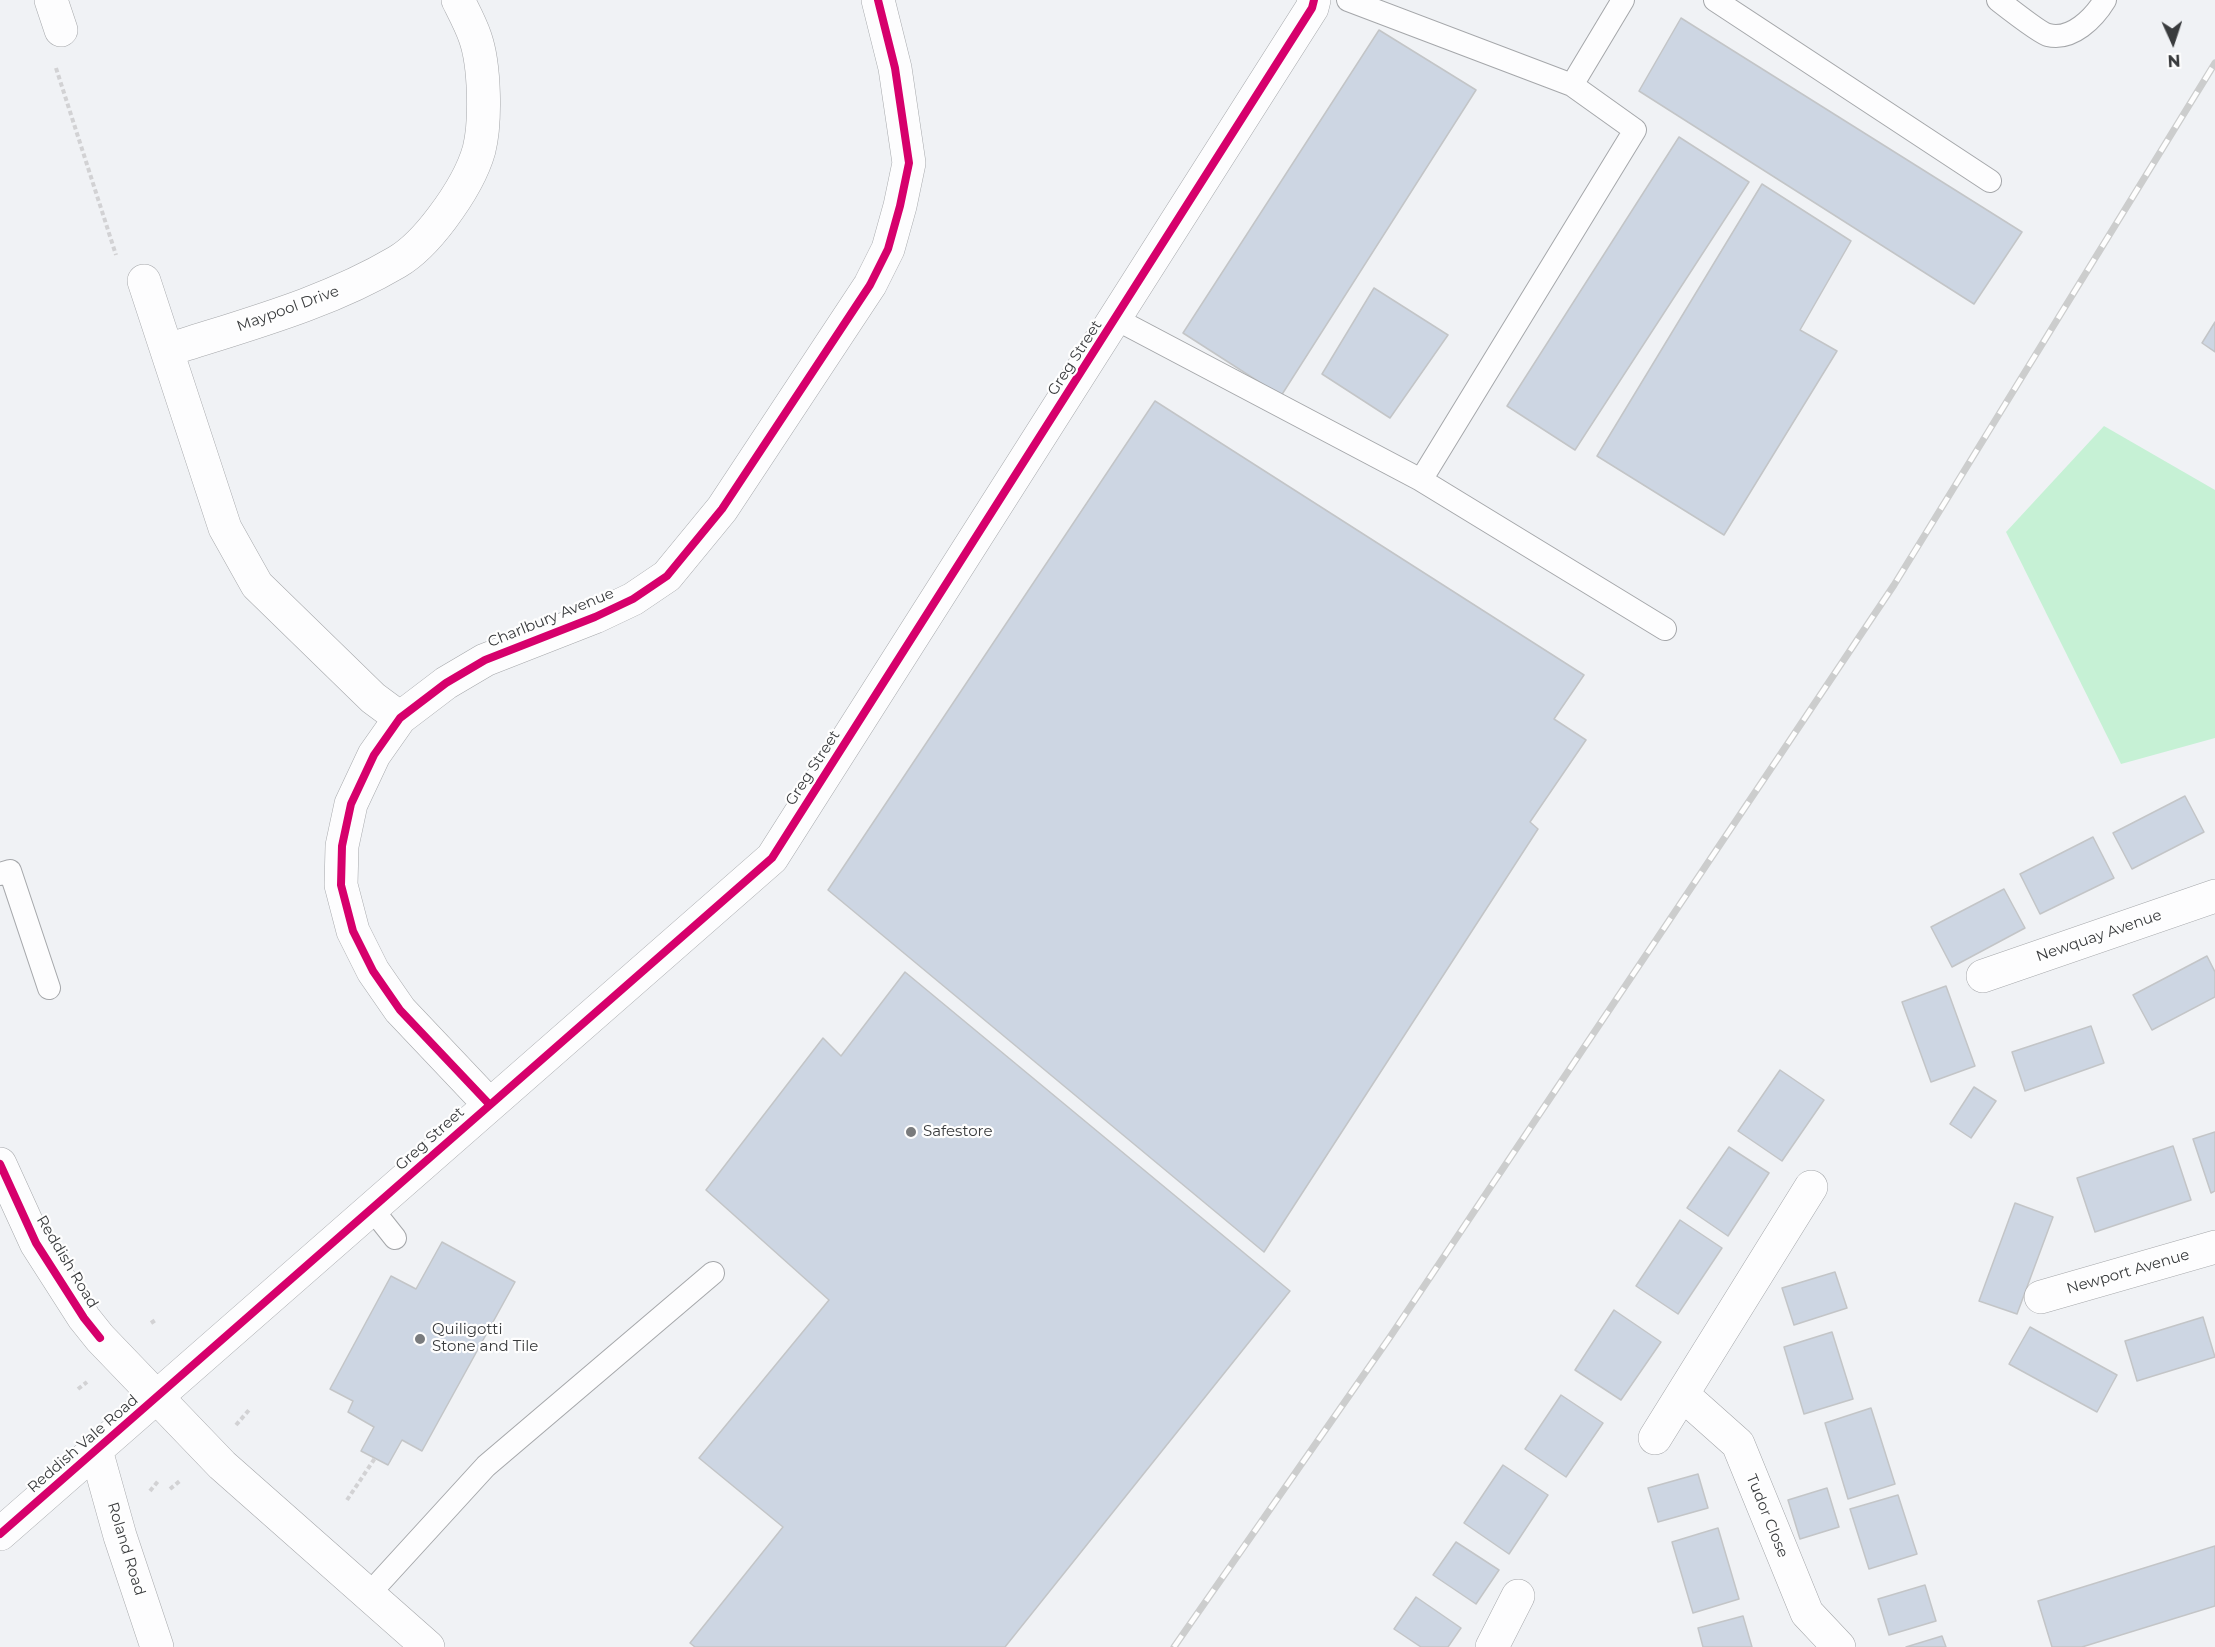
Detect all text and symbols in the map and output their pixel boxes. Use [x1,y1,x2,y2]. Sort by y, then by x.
north arrow [2143,12,2203,72]
text: N [2167,51,2181,70]
street label: Maypool Drive [235,282,341,336]
street label: Greg Street [1044,317,1106,399]
street label: Charlbury Avenue [485,584,617,652]
street label: Greg Street [782,727,844,809]
street label: Newquay Avenue [2034,906,2164,966]
street label: Greg Street [392,1104,468,1174]
place label: Safestore [923,1123,993,1141]
marker: Safestore [904,1125,918,1139]
street label: Reddish Road [32,1212,102,1312]
street label: Newport Avenue [2065,1246,2191,1298]
place label: Quiligotti Stone and Tile [432,1321,538,1356]
marker: Quiligotti Stone and Tile [413,1332,427,1346]
street label: Reddish Vale Road [24,1391,142,1497]
street label: Tudor Close [1742,1472,1792,1560]
street label: Roland Road [103,1500,149,1598]

